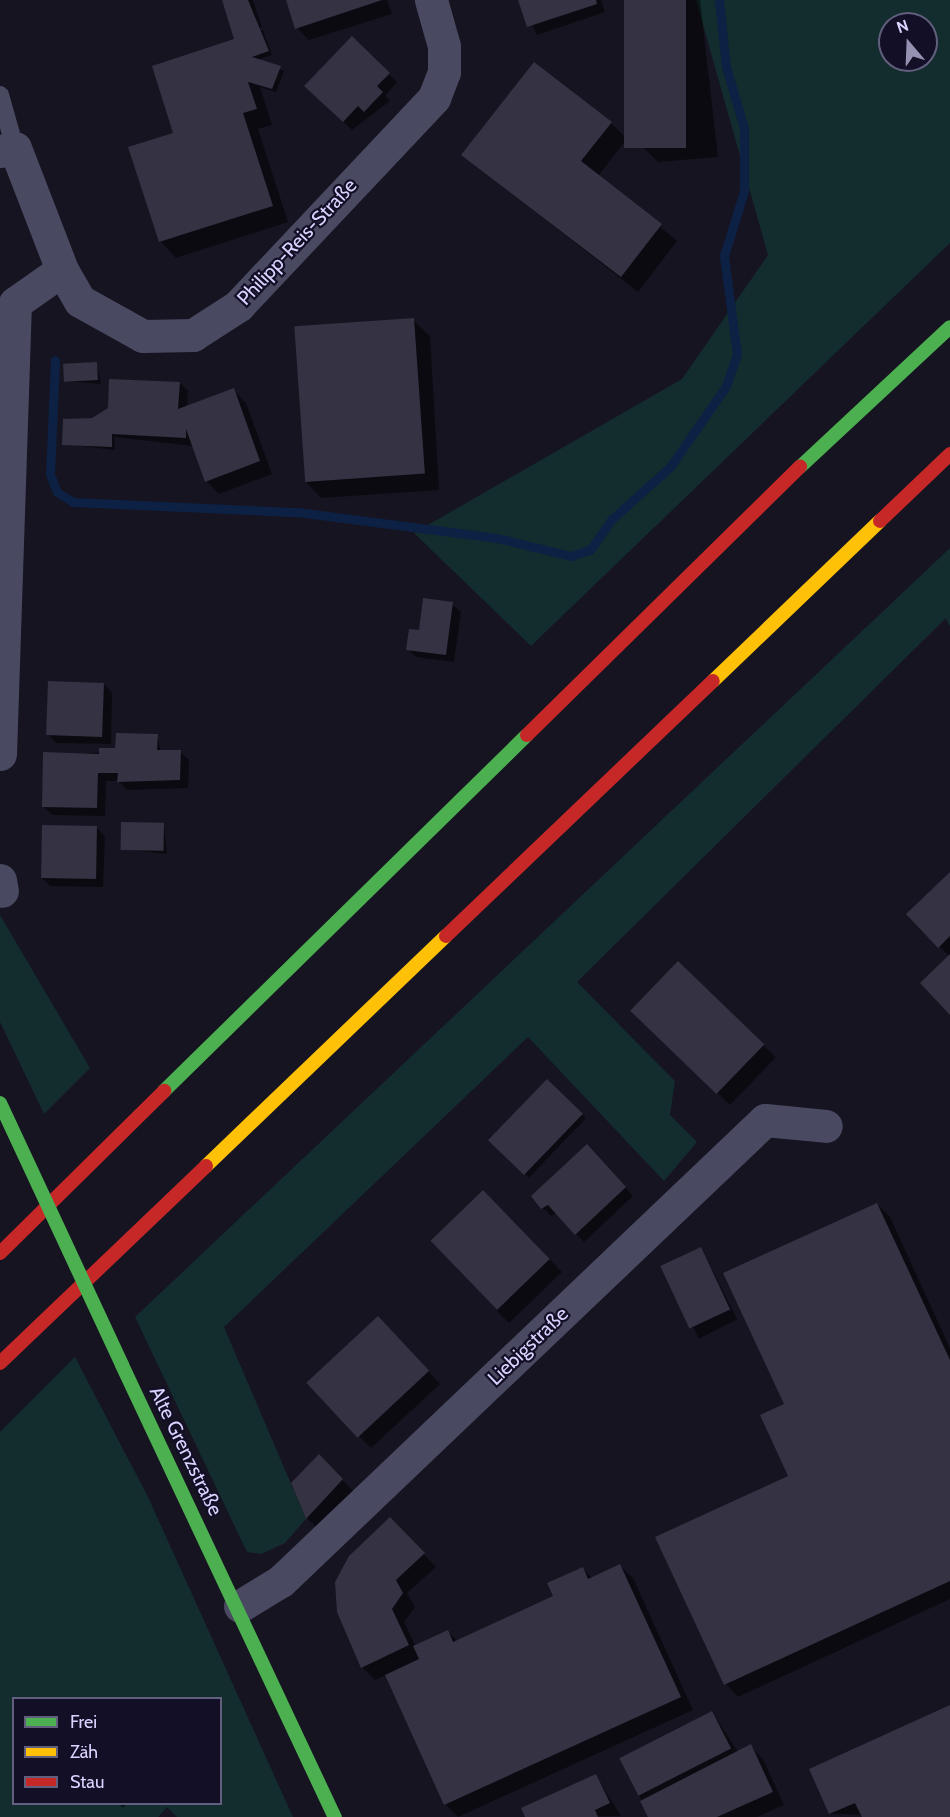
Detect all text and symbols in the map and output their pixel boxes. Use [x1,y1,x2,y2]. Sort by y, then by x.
north arrow [878,12,938,72]
text: N [894,16,911,37]
street label: Philipp-Reis-Straße [232,174,362,310]
street label: Liebigstraße [483,1302,573,1390]
street label: Alte Grenzstraße [144,1382,228,1520]
legend [12,1697,222,1805]
text: Frei [70,1711,97,1733]
text: Zäh [70,1741,98,1763]
text: Stau [70,1771,104,1793]

